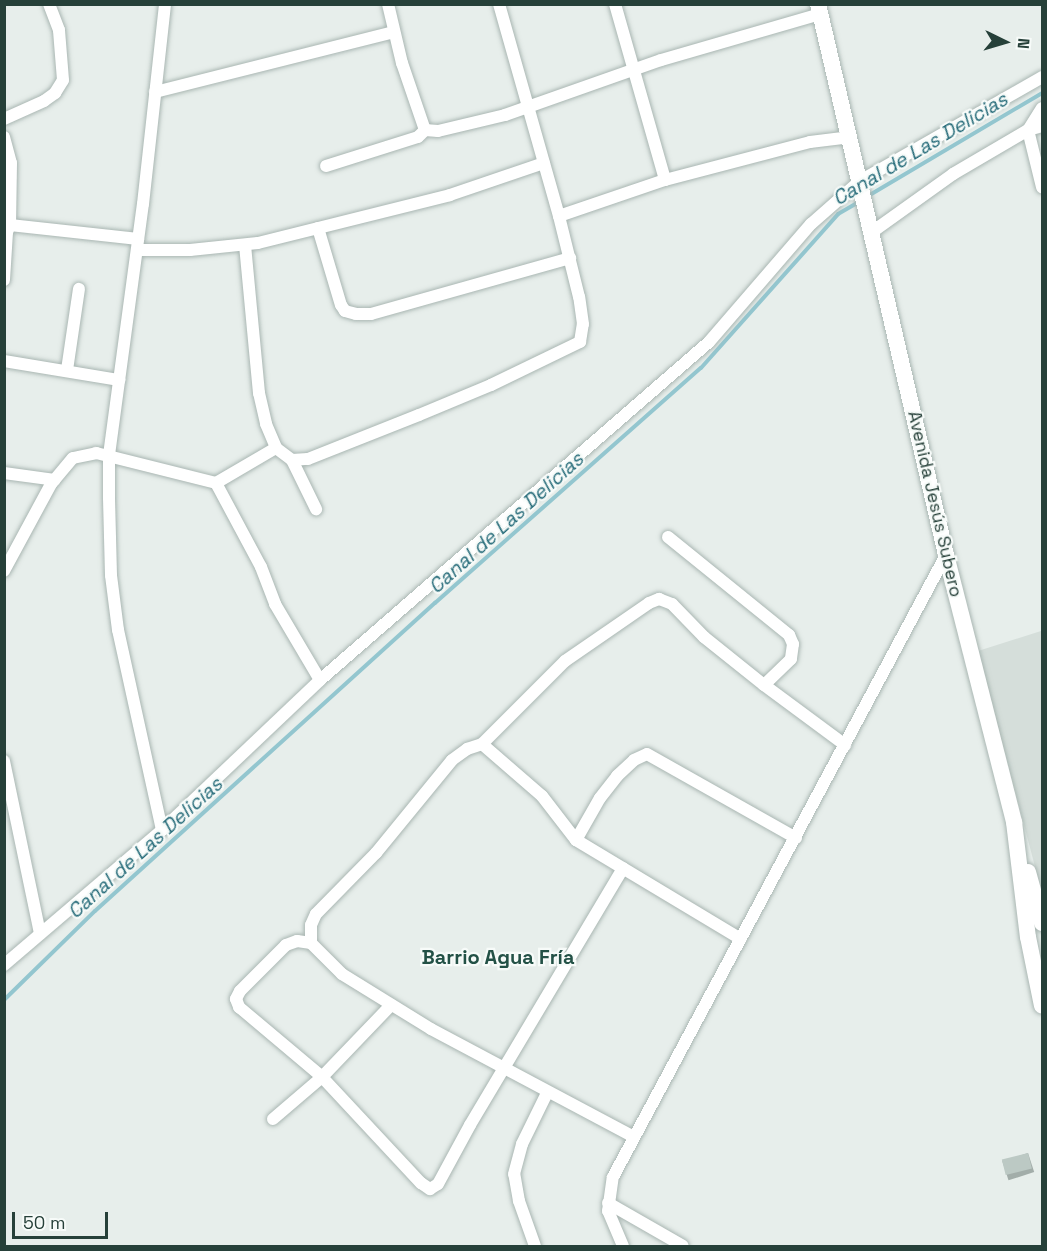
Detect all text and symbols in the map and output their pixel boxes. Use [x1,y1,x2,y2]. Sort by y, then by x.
north arrow [975,12,1035,72]
text: N [1013,37,1034,50]
water label: Canal de Las Delicias [828,87,1012,211]
street label: Avenida Jesús Subero [903,409,967,599]
water label: Canal de Las Delicias [424,447,588,599]
water label: Canal de Las Delicias [63,772,227,924]
district label: Barrio Agua Fría [421,945,575,969]
scale bar [15,1200,111,1238]
text: 50 m [23,1211,65,1234]

